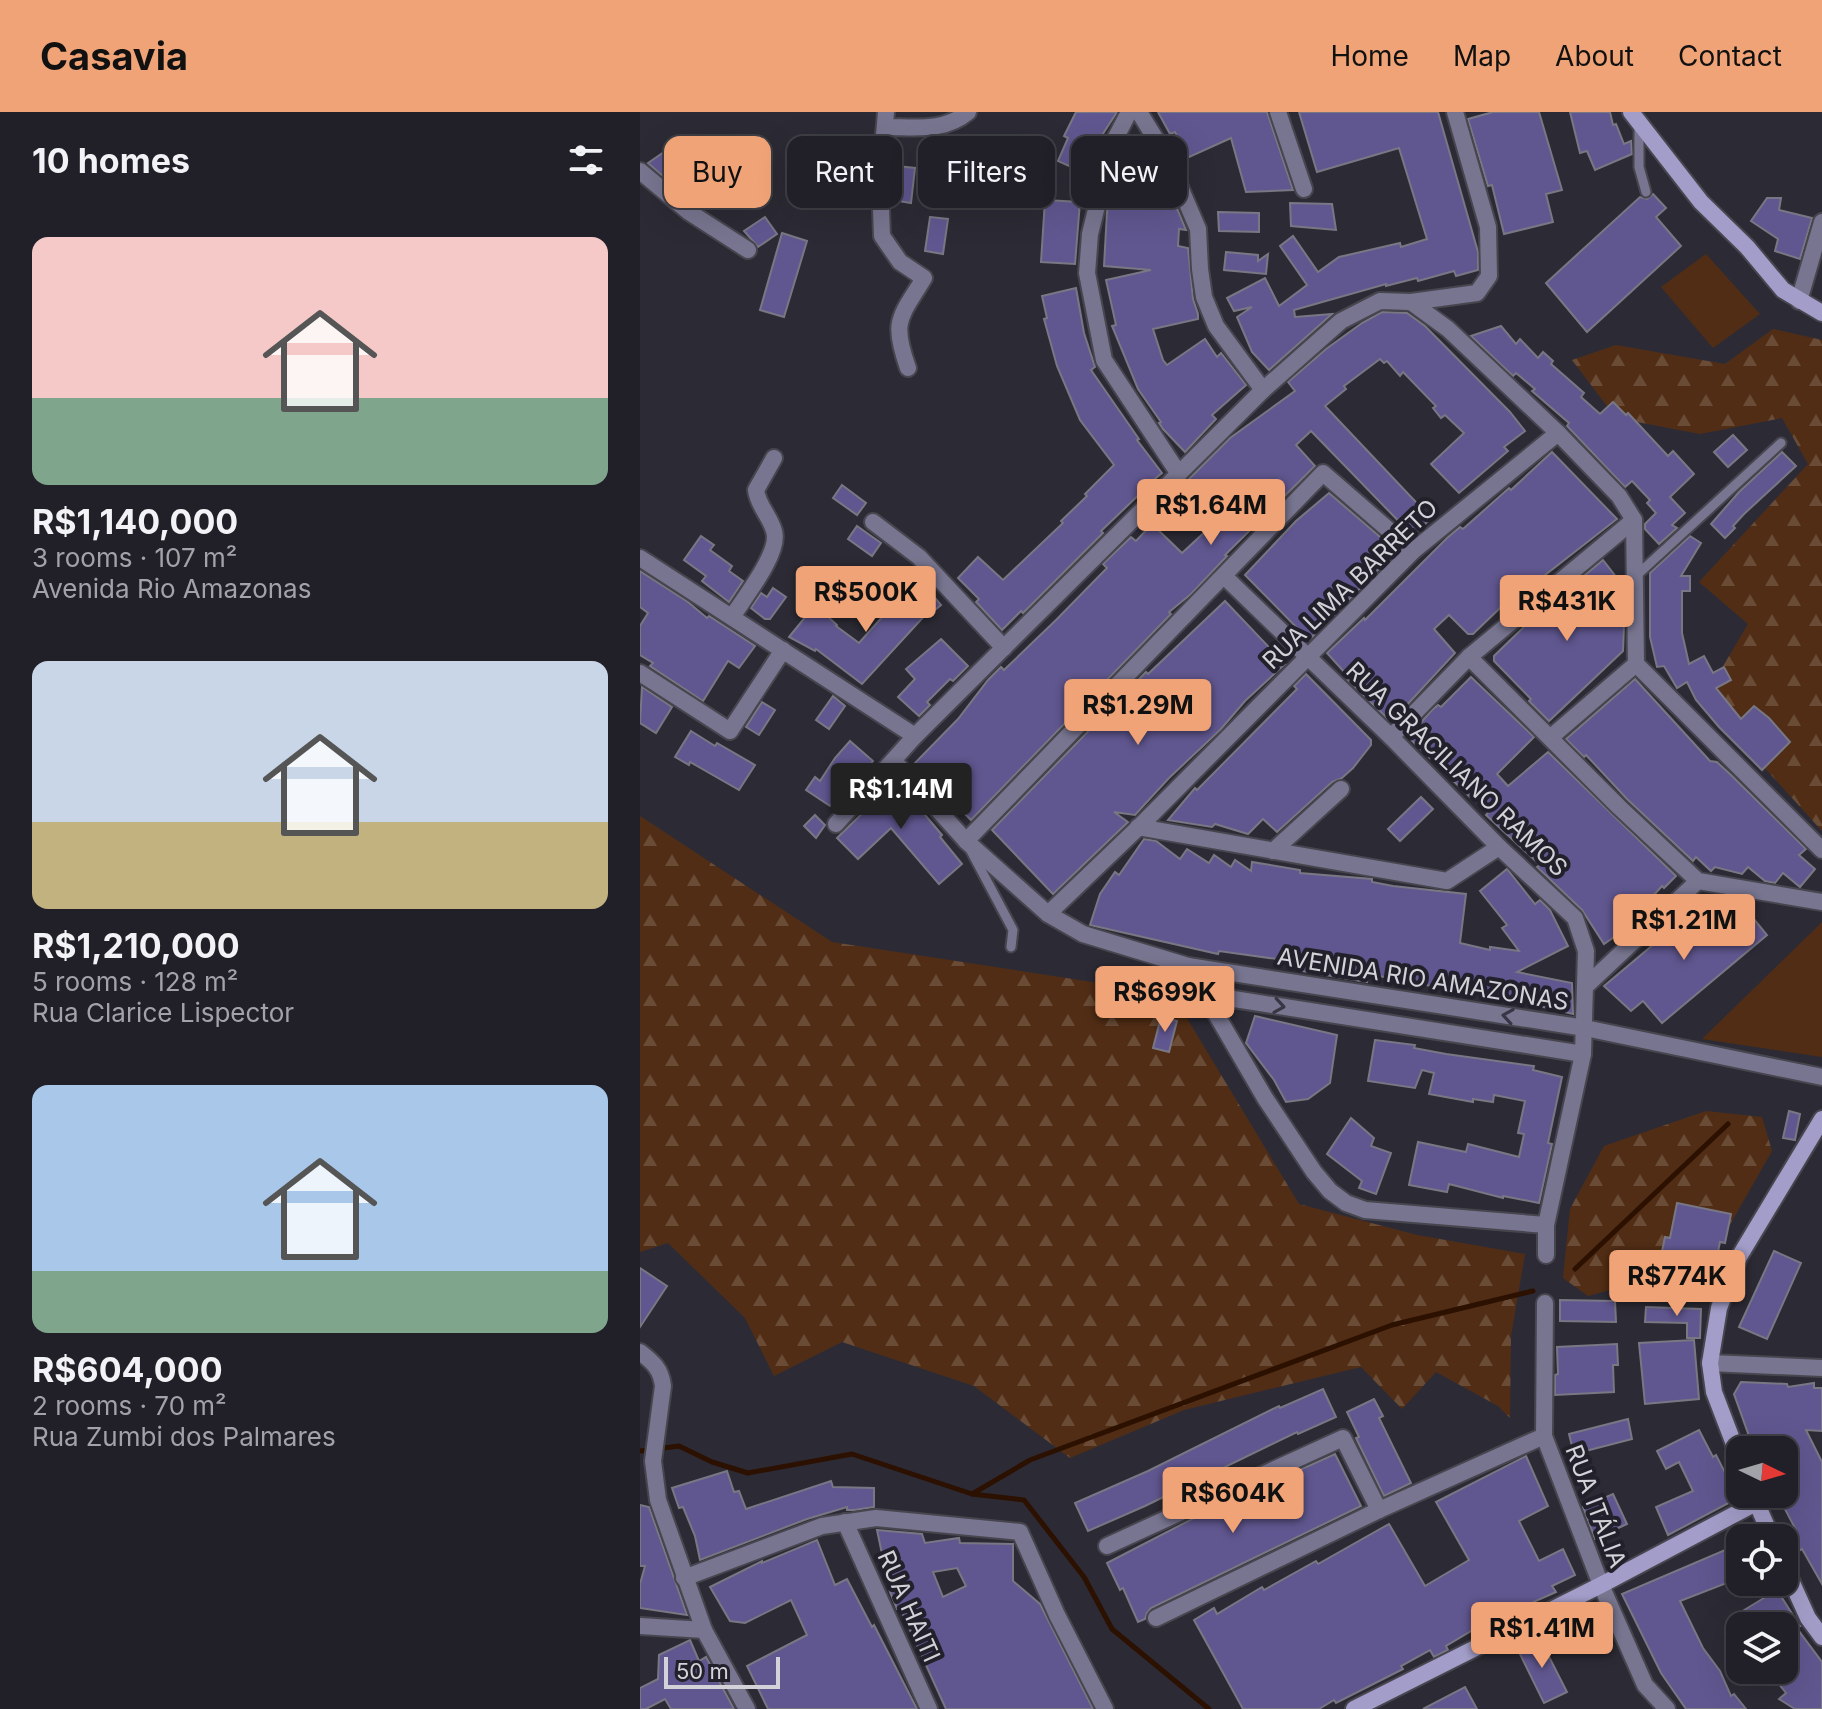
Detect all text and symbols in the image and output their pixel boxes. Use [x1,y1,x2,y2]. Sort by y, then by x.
text: Casavia [40,33,188,79]
text: Home [1330,39,1409,73]
text: Map [1453,39,1511,73]
text: About [1555,39,1634,73]
text: Contact [1678,39,1782,73]
chip: Buy [664,136,771,208]
chip: Rent [787,136,902,208]
chip: Filters [918,136,1055,208]
chip: New [1071,136,1187,208]
icon: filters [564,138,608,182]
text: 10 homes [32,140,190,181]
icon: home [248,289,392,433]
pin: R$1.64M [1137,479,1285,547]
text: R$1.64M [1155,489,1267,520]
street label: RUA LIMA BARRETO [1257,493,1443,675]
text: R$1,140,000 [32,501,238,542]
text: 3 rooms · 107 m² [32,542,237,573]
pin: R$500K [801,566,931,634]
text: Avenida Rio Amazonas [32,573,311,604]
pin: R$431K [1502,575,1632,643]
text: R$500K [814,576,918,607]
text: R$431K [1518,585,1616,616]
street label: RUA GRACILIANO RAMOS [1340,656,1574,882]
pin: R$1.29M [1064,679,1212,747]
text: R$1.29M [1082,689,1194,720]
icon: home [248,713,392,857]
pin: R$1.14M [827,763,975,831]
text: R$1.14M [849,773,953,804]
pin: R$1.21M [1610,894,1758,962]
text: R$1.21M [1631,904,1737,935]
text: R$1,210,000 [32,925,240,966]
street label: AVENIDA RIO AMAZONAS [1275,942,1571,1016]
text: 5 rooms · 128 m² [32,966,238,997]
pin: R$699K [1100,966,1230,1034]
text: R$699K [1113,976,1217,1007]
text: Rua Clarice Lispector [32,997,294,1028]
one-way arrow [1272,997,1286,1014]
one-way arrow [1501,1008,1515,1025]
icon: home [248,1137,392,1281]
pin: R$774K [1612,1250,1742,1318]
text: R$774K [1627,1260,1727,1291]
text: R$604,000 [32,1349,223,1390]
text: 2 rooms · 70 m² [32,1390,227,1421]
text: Rua Zumbi dos Palmares [32,1421,336,1452]
north arrow [1726,1436,1798,1508]
map controls [1726,1436,1798,1684]
street label: RUA ITÁLIA [1559,1440,1634,1571]
pin: R$604K [1168,1467,1298,1535]
text: R$604K [1181,1477,1285,1508]
button: locate [1726,1524,1798,1596]
street label: RUA HAITI [872,1546,946,1666]
pin: R$1.41M [1468,1602,1616,1670]
text: R$1.41M [1489,1612,1595,1643]
button: layers [1726,1612,1798,1684]
scale bar [664,1653,780,1689]
text: 50 m [676,1658,729,1684]

